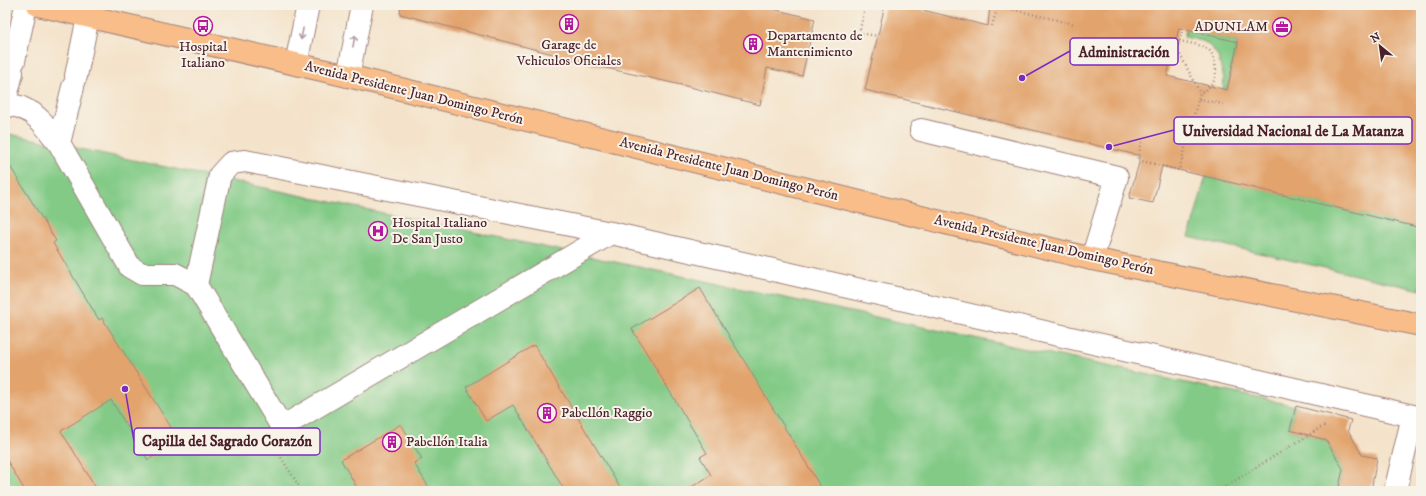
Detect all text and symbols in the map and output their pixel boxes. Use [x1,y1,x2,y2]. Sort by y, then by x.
building icon: Garage de Vehiculos Oficiales [558,13,580,35]
bus stop icon: Hospital Italiano [192,15,214,37]
office icon: ADUNLAM [1271,16,1293,38]
place label: ADUNLAM [1194,18,1268,36]
north arrow [1360,26,1400,66]
place label: Departamento de Mantenimiento [767,27,863,61]
one-way arrow [297,28,305,41]
text: N [1368,30,1383,46]
building icon: Departamento de Mantenimiento [742,33,764,55]
one-way arrow [351,34,359,47]
place label: Garage de Vehiculos Oficiales [516,36,621,70]
place label: Hospital Italiano [179,38,228,72]
callout: Administración [1070,38,1178,65]
text: Administración [1077,43,1170,62]
street label: Avenida Presidente Juan Domingo Perón [303,57,526,129]
callout: Universidad Nacional de La Matanza [1174,117,1412,144]
text: Universidad Nacional de La Matanza [1182,122,1405,141]
street label: Avenida Presidente Juan Domingo Perón [618,133,841,205]
street label: Avenida Presidente Juan Domingo Perón [932,211,1156,279]
place label: Hospital Italiano De San Justo [392,214,487,248]
hospital icon: Hospital Italiano De San Justo [367,220,389,242]
building icon: Pabellón Raggio [536,402,558,424]
place label: Pabellón Raggio [561,404,652,422]
callout: Capilla del Sagrado Corazón [134,428,320,455]
building icon: Pabellón Italia [381,431,403,453]
text: Capilla del Sagrado Corazón [142,432,312,451]
place label: Pabellón Italia [406,433,488,451]

